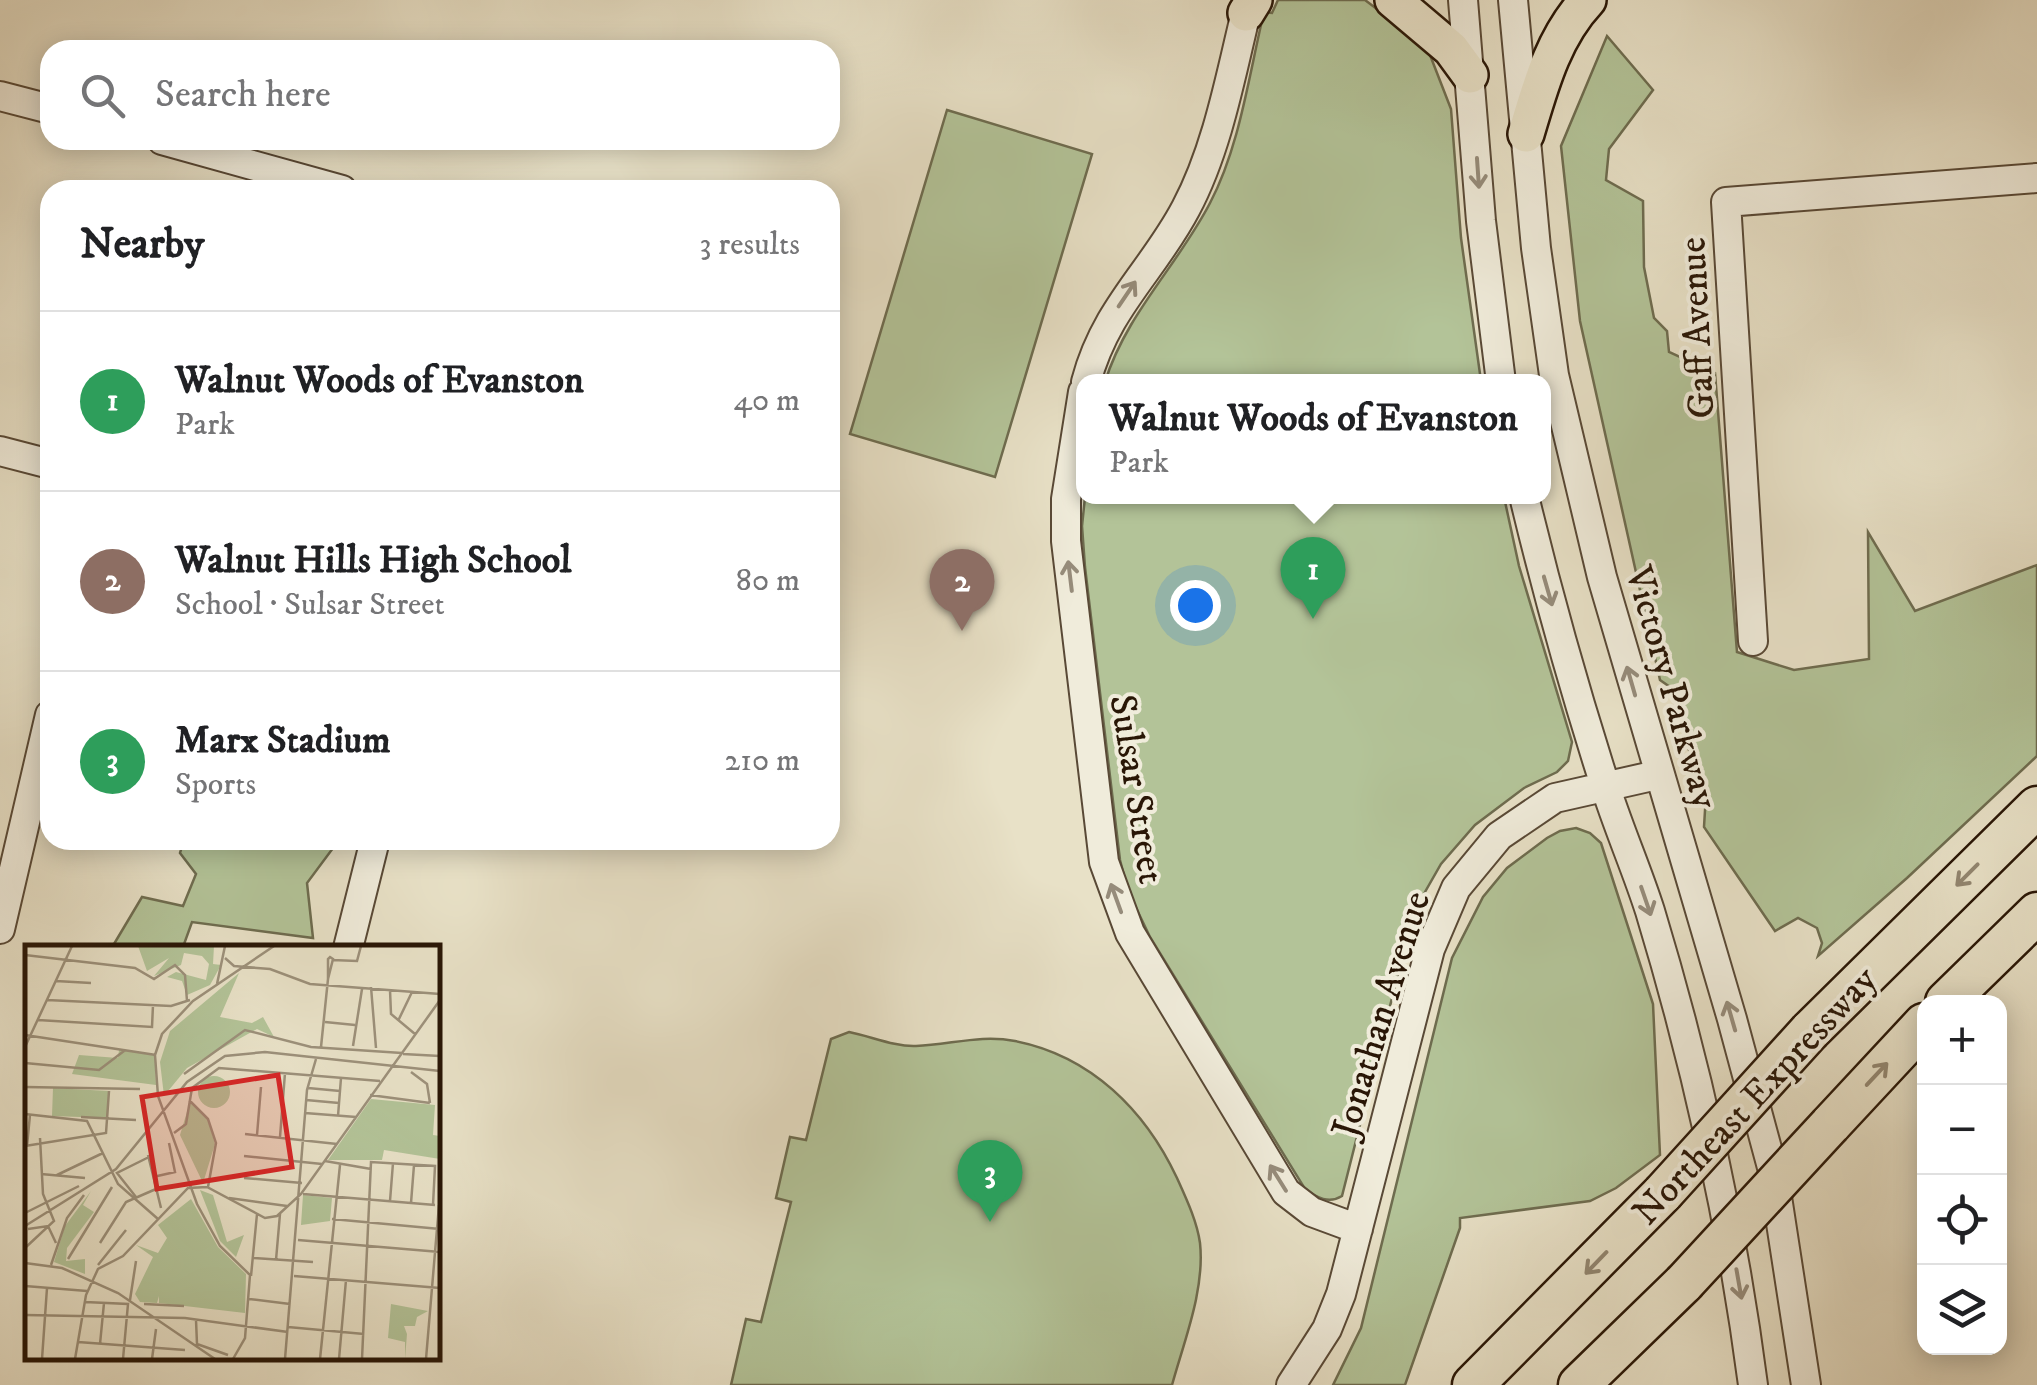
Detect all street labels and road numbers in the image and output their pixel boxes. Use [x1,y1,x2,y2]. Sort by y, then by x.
street label: Gaff Avenue [1669,236,1727,420]
street label: Victory Parkway [1613,560,1729,815]
street label: Sulsar Street [1097,691,1175,887]
street label: Jonathan Avenue [1321,886,1442,1146]
street label: Northeast Expressway [1623,956,1889,1236]

